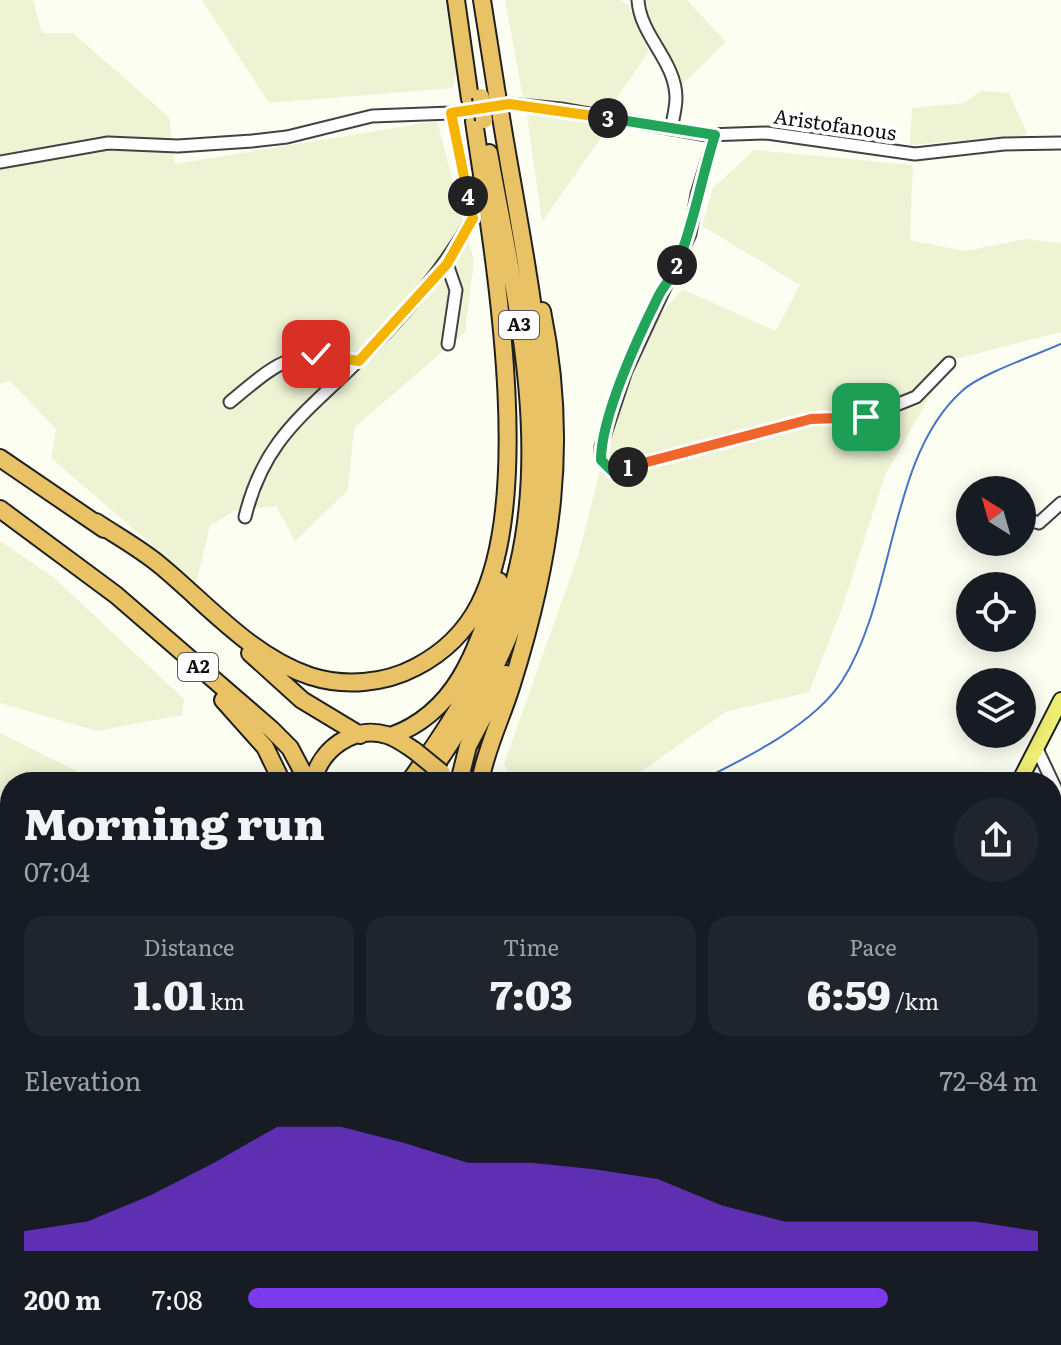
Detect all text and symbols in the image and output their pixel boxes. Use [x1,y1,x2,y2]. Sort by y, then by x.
pin: 3 [588,98,628,138]
street label: Aristofanous [772,100,899,146]
text: 3 [602,101,614,134]
pin: 4 [448,176,488,216]
text: 4 [461,179,475,212]
pin: 2 [657,245,697,285]
text: 2 [671,248,683,281]
road number: A3 [499,311,539,339]
pin [282,320,350,388]
icon: check [294,332,338,376]
pin [832,383,900,451]
icon: arrive [844,395,888,439]
pin: 1 [608,447,648,487]
text: 1 [623,450,633,483]
north arrow [956,476,1036,556]
map controls [956,476,1036,748]
button: locate [956,572,1036,652]
road number: A2 [178,653,218,681]
button: layers [956,668,1036,748]
text: Morning run [24,788,325,854]
button: share [954,798,1038,882]
text: 07:04 [24,851,90,890]
text: Distance [144,930,234,963]
text: Time [503,930,559,963]
text: Pace [849,930,897,963]
text: 1.01 [133,963,206,1022]
text: 7:03 [490,963,572,1022]
text: 6:59 [807,963,891,1022]
text: km [206,984,245,1017]
text: /km [891,984,939,1017]
text: Elevation [24,1060,142,1099]
text: 72–84 m [940,1060,1038,1099]
text: 200 m [24,1279,101,1318]
text: 7:08 [152,1279,203,1318]

